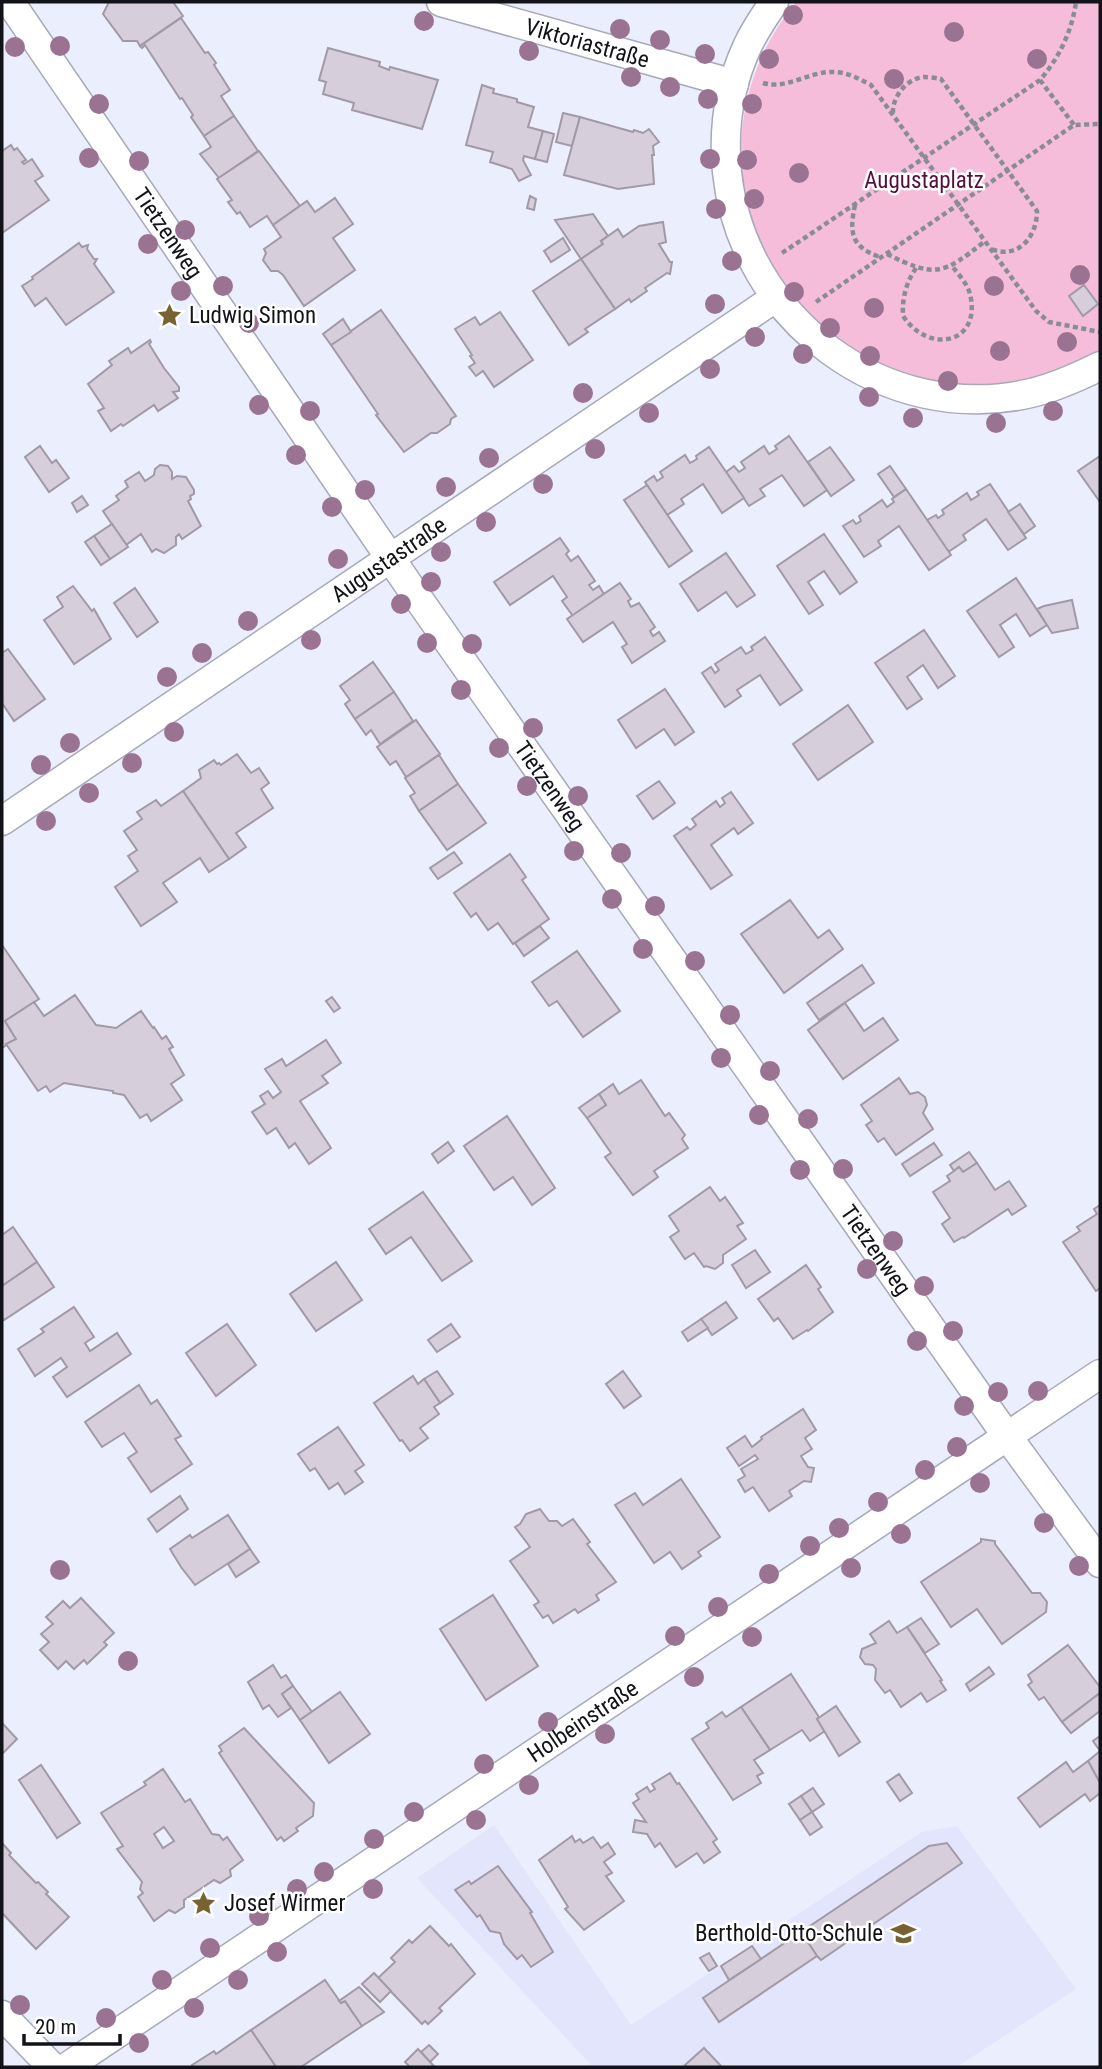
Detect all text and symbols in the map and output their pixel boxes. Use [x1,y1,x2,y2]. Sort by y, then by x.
street label: Viktoriastraße [522,13,652,74]
park label: Augustaplatz [864,167,984,194]
street label: Tietzenweg [127,183,208,284]
place icon: Ludwig Simon [155,301,183,329]
place label: Ludwig Simon [189,302,316,329]
street label: Augustastraße [327,511,452,608]
street label: Tietzenweg [509,736,590,837]
street label: Tietzenweg [835,1200,916,1300]
street label: Holbeinstraße [523,1675,643,1768]
place icon: Josef Wirmer [190,1889,218,1917]
place label: Josef Wirmer [224,1890,345,1917]
school or university icon: Berthold-Otto-Schule [889,1919,917,1947]
place label: Berthold-Otto-Schule [695,1920,883,1947]
scale bar [24,2002,121,2046]
text: 20 m [35,2015,76,2039]

